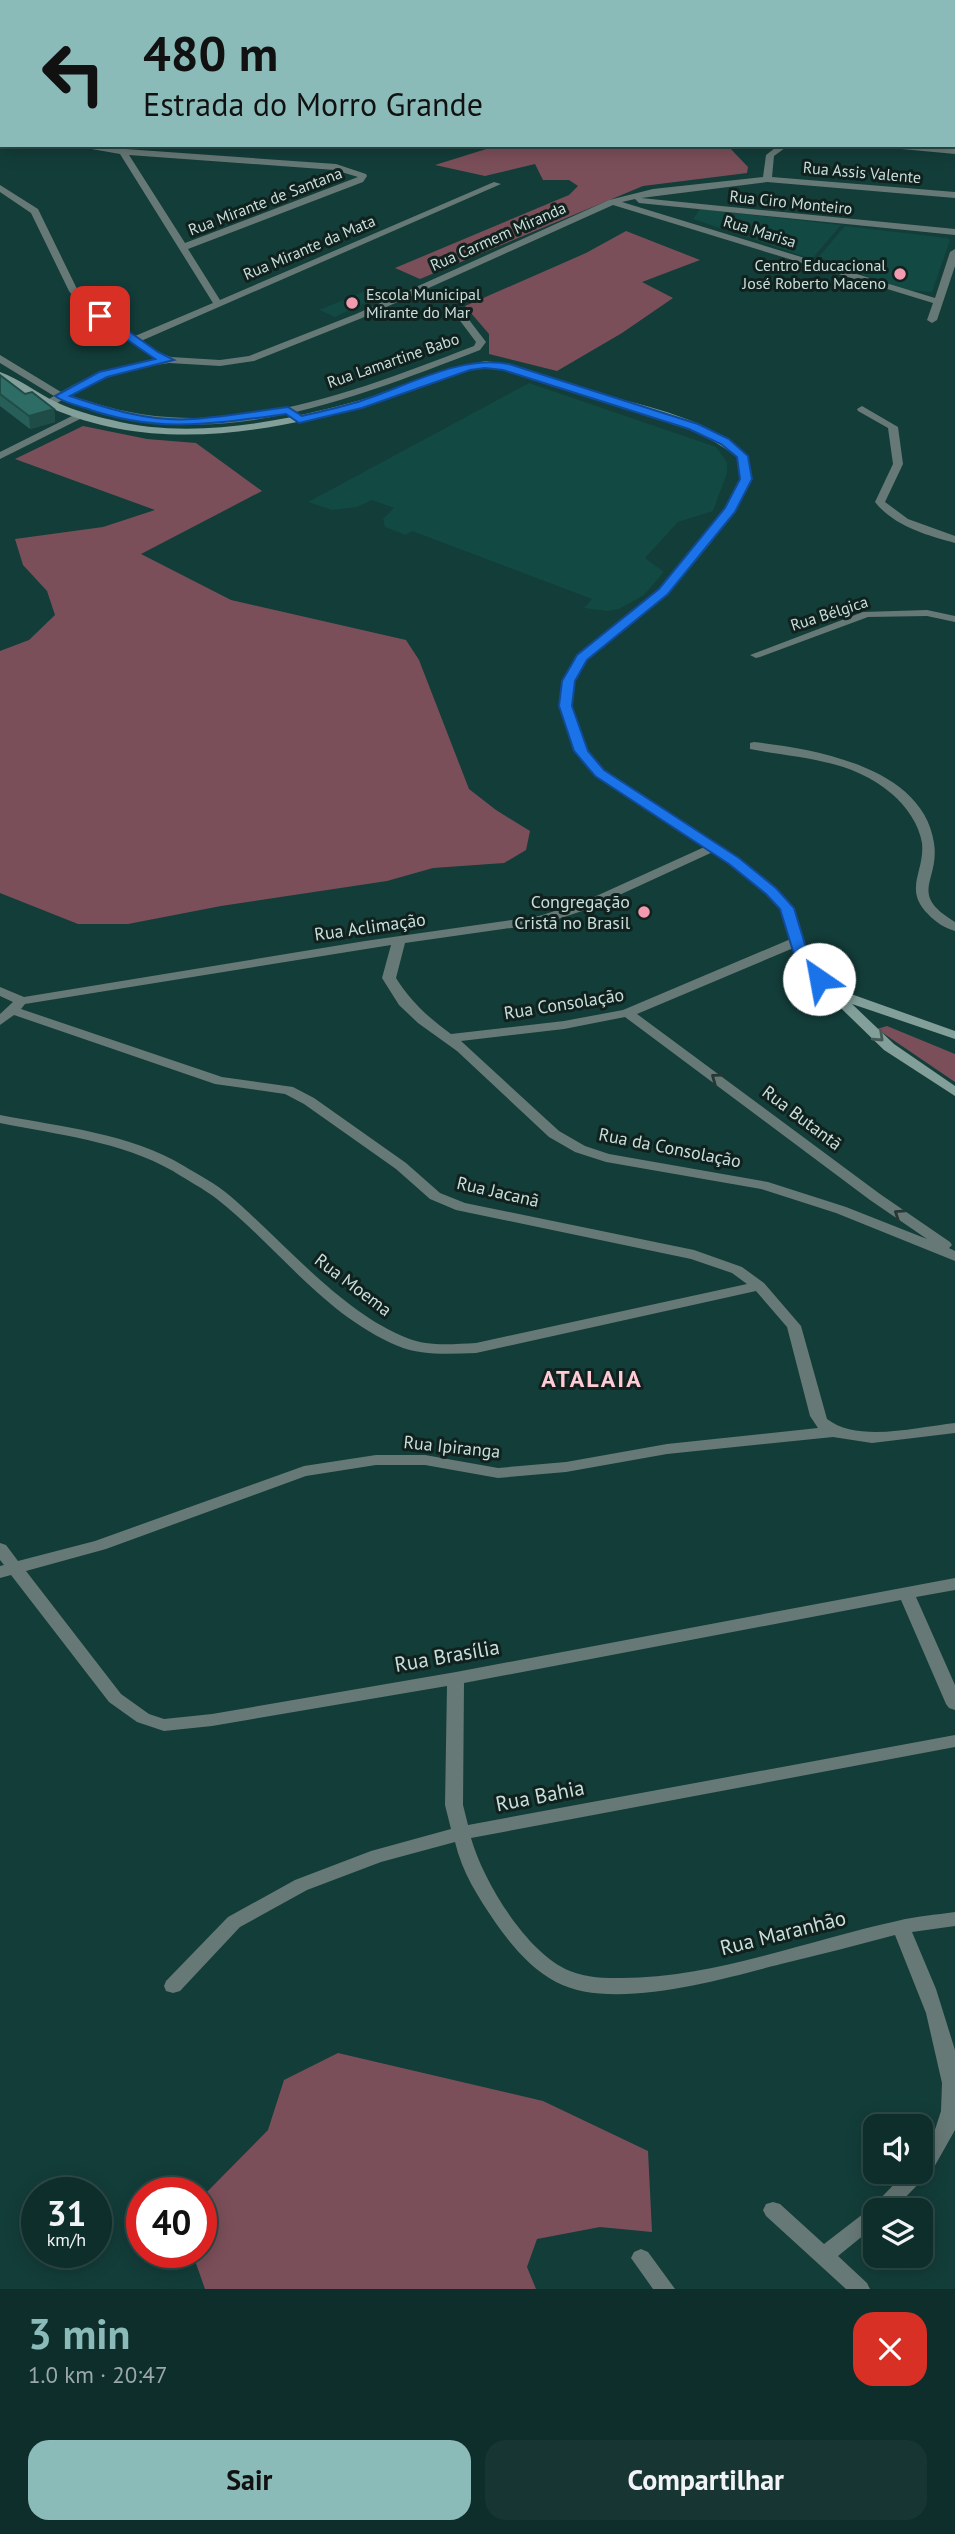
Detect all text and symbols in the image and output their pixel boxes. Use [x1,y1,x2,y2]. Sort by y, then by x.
text: 480 m [143,21,278,85]
icon: left [28,28,119,119]
text: Estrada do Morro Grande [143,83,483,125]
street label: Rua Assis Valente [802,157,922,187]
street label: Rua Mirante de Santana [185,162,345,240]
street label: Rua Ciro Monteiro [729,186,853,218]
street label: Rua Carmem Miranda [427,197,569,275]
street label: Rua Mirante da Mata [240,210,378,284]
street label: Rua Marisa [721,210,799,252]
place label: Centro Educacional José Roberto Maceno [742,255,886,293]
marker: Centro Educacional José Roberto Maceno [892,266,908,282]
place label: Escola Municipal Mirante do Mar [366,284,481,322]
pin [70,286,130,346]
marker: Escola Municipal Mirante do Mar [344,295,360,311]
icon: arrive [81,297,119,335]
street label: Rua Lamartine Babo [324,328,462,392]
street label: Rua Bélgica [788,591,870,635]
place label: Congregação Cristã no Brasil [514,890,631,934]
marker: Congregação Cristã no Brasil [636,904,652,920]
street label: Rua Aclimação [313,907,427,946]
position arrow [782,942,856,1016]
street label: Rua Consolação [502,983,626,1024]
one-way arrow [870,1028,883,1041]
one-way arrow [711,1074,724,1087]
street label: Rua Butantã [758,1080,847,1155]
street label: Rua da Consolação [597,1122,743,1173]
street label: Rua Jacanã [455,1171,542,1212]
one-way arrow [894,1210,907,1222]
street label: Rua Moema [310,1248,396,1321]
district label: ATALAIA [541,1363,643,1394]
street label: Rua Ipiranga [402,1430,502,1463]
street label: Rua Brasília [392,1633,501,1678]
street label: Rua Bahia [493,1774,587,1817]
street label: Rua Maranhão [717,1904,849,1961]
map controls [863,2114,933,2268]
button: sound [863,2114,933,2184]
speed limit sign: 40 [126,2177,217,2268]
text: 31 [47,2190,86,2236]
button: layers [863,2198,933,2268]
text: km/h [47,2228,86,2251]
text: 3 min [28,2306,130,2361]
button: close [853,2312,927,2386]
text: 1.0 km · 20:47 [28,2360,167,2389]
button: Sair [28,2440,471,2520]
button: Compartilhar [485,2440,927,2520]

